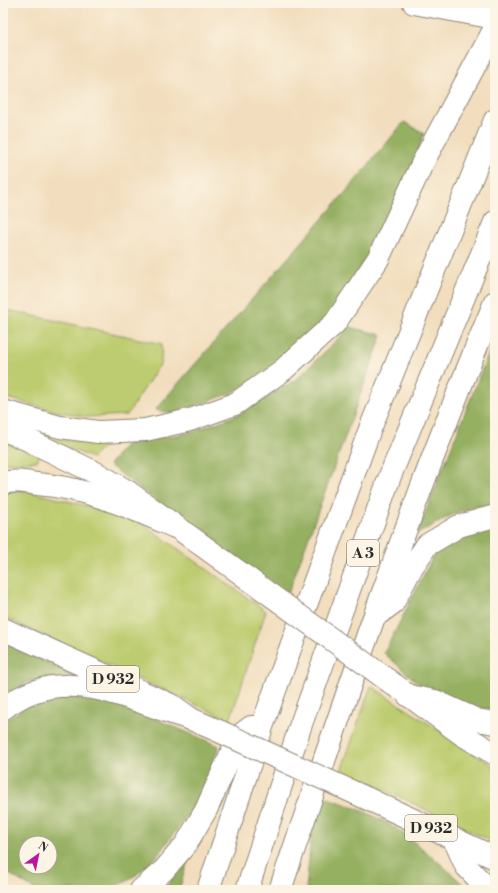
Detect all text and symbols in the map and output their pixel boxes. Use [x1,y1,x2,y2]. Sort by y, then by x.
road number: A 3 [347,540,379,566]
road number: D 932 [87,666,139,692]
road number: D 932 [405,815,457,841]
north arrow [18,835,58,875]
text: N [35,839,51,856]

